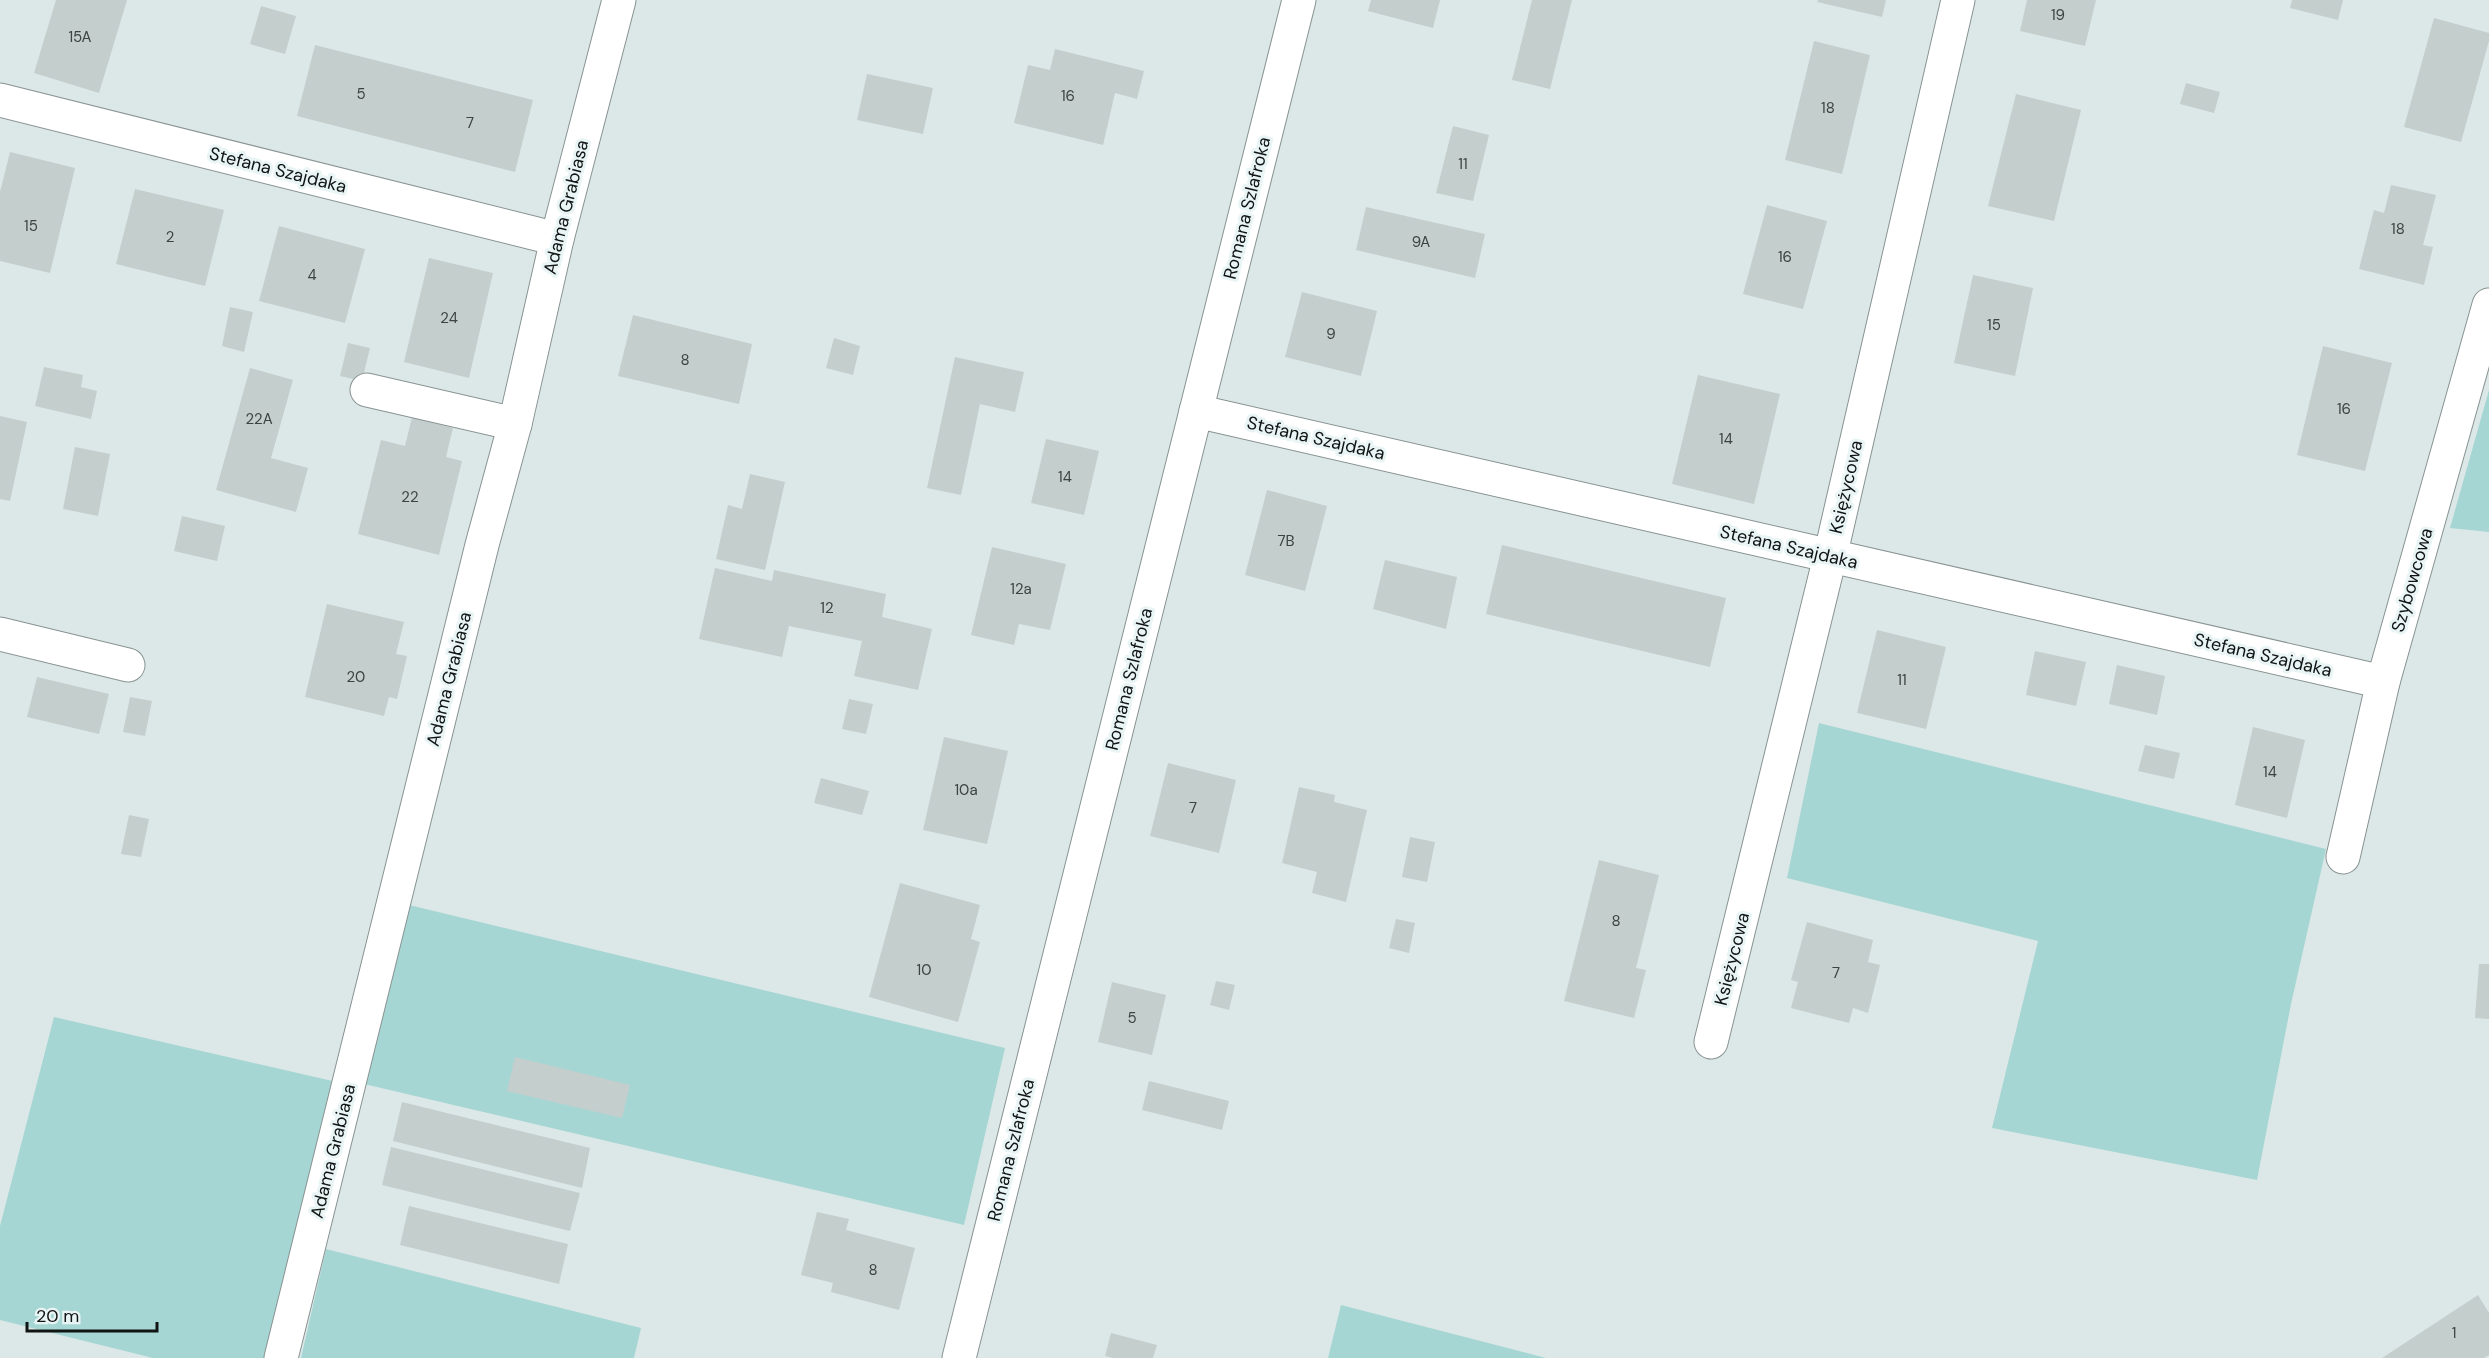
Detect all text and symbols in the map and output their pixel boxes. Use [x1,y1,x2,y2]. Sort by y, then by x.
house number: 19 [2051,5,2065,25]
house number: 15A [68,27,92,47]
house number: 5 [356,84,366,104]
house number: 16 [1061,86,1075,106]
house number: 18 [1821,98,1835,118]
house number: 7 [466,113,474,133]
street label: Romana Szlafroka [1218,134,1276,282]
street label: Adama Grabiasa [538,137,594,277]
street label: Stefana Szajdaka [207,141,349,199]
house number: 11 [1458,154,1468,174]
house number: 15 [24,216,38,236]
house number: 18 [2391,219,2405,239]
house number: 2 [166,227,174,247]
house number: 9A [1412,232,1430,252]
house number: 16 [1778,247,1792,267]
house number: 4 [307,265,317,285]
house number: 24 [440,308,458,328]
house number: 15 [1987,315,2001,335]
house number: 9 [1326,324,1336,344]
house number: 8 [680,350,690,370]
house number: 16 [2337,399,2351,419]
house number: 22A [245,409,273,429]
street label: Stefana Szajdaka [1245,410,1387,466]
house number: 14 [1719,429,1733,449]
street label: Księżycowa [1824,438,1868,536]
house number: 14 [1058,467,1072,487]
house number: 22 [401,487,419,507]
street label: Stefana Szajdaka [1718,519,1860,575]
street label: Szybowcowa [2386,525,2438,635]
house number: 7B [1277,531,1295,551]
house number: 12a [1010,579,1032,599]
house number: 12 [820,598,834,618]
street label: Romana Szlafroka [1100,605,1158,753]
street label: Adama Grabiasa [421,609,477,749]
street label: Stefana Szajdaka [2192,627,2334,683]
house number: 20 [347,667,365,687]
house number: 11 [1897,670,1907,690]
house number: 14 [2263,762,2277,782]
house number: 10a [954,780,978,800]
house number: 7 [1189,798,1197,818]
street label: Księżycowa [1709,910,1755,1008]
house number: 8 [1611,911,1621,931]
house number: 10 [917,960,931,980]
house number: 7 [1832,963,1840,983]
house number: 5 [1127,1008,1137,1028]
street label: Romana Szlafroka [982,1076,1040,1224]
street label: Adama Grabiasa [305,1081,361,1221]
house number: 8 [868,1260,878,1280]
scale bar [27,1295,158,1333]
text: 20 m [36,1304,79,1328]
house number: 1 [2452,1323,2456,1343]

